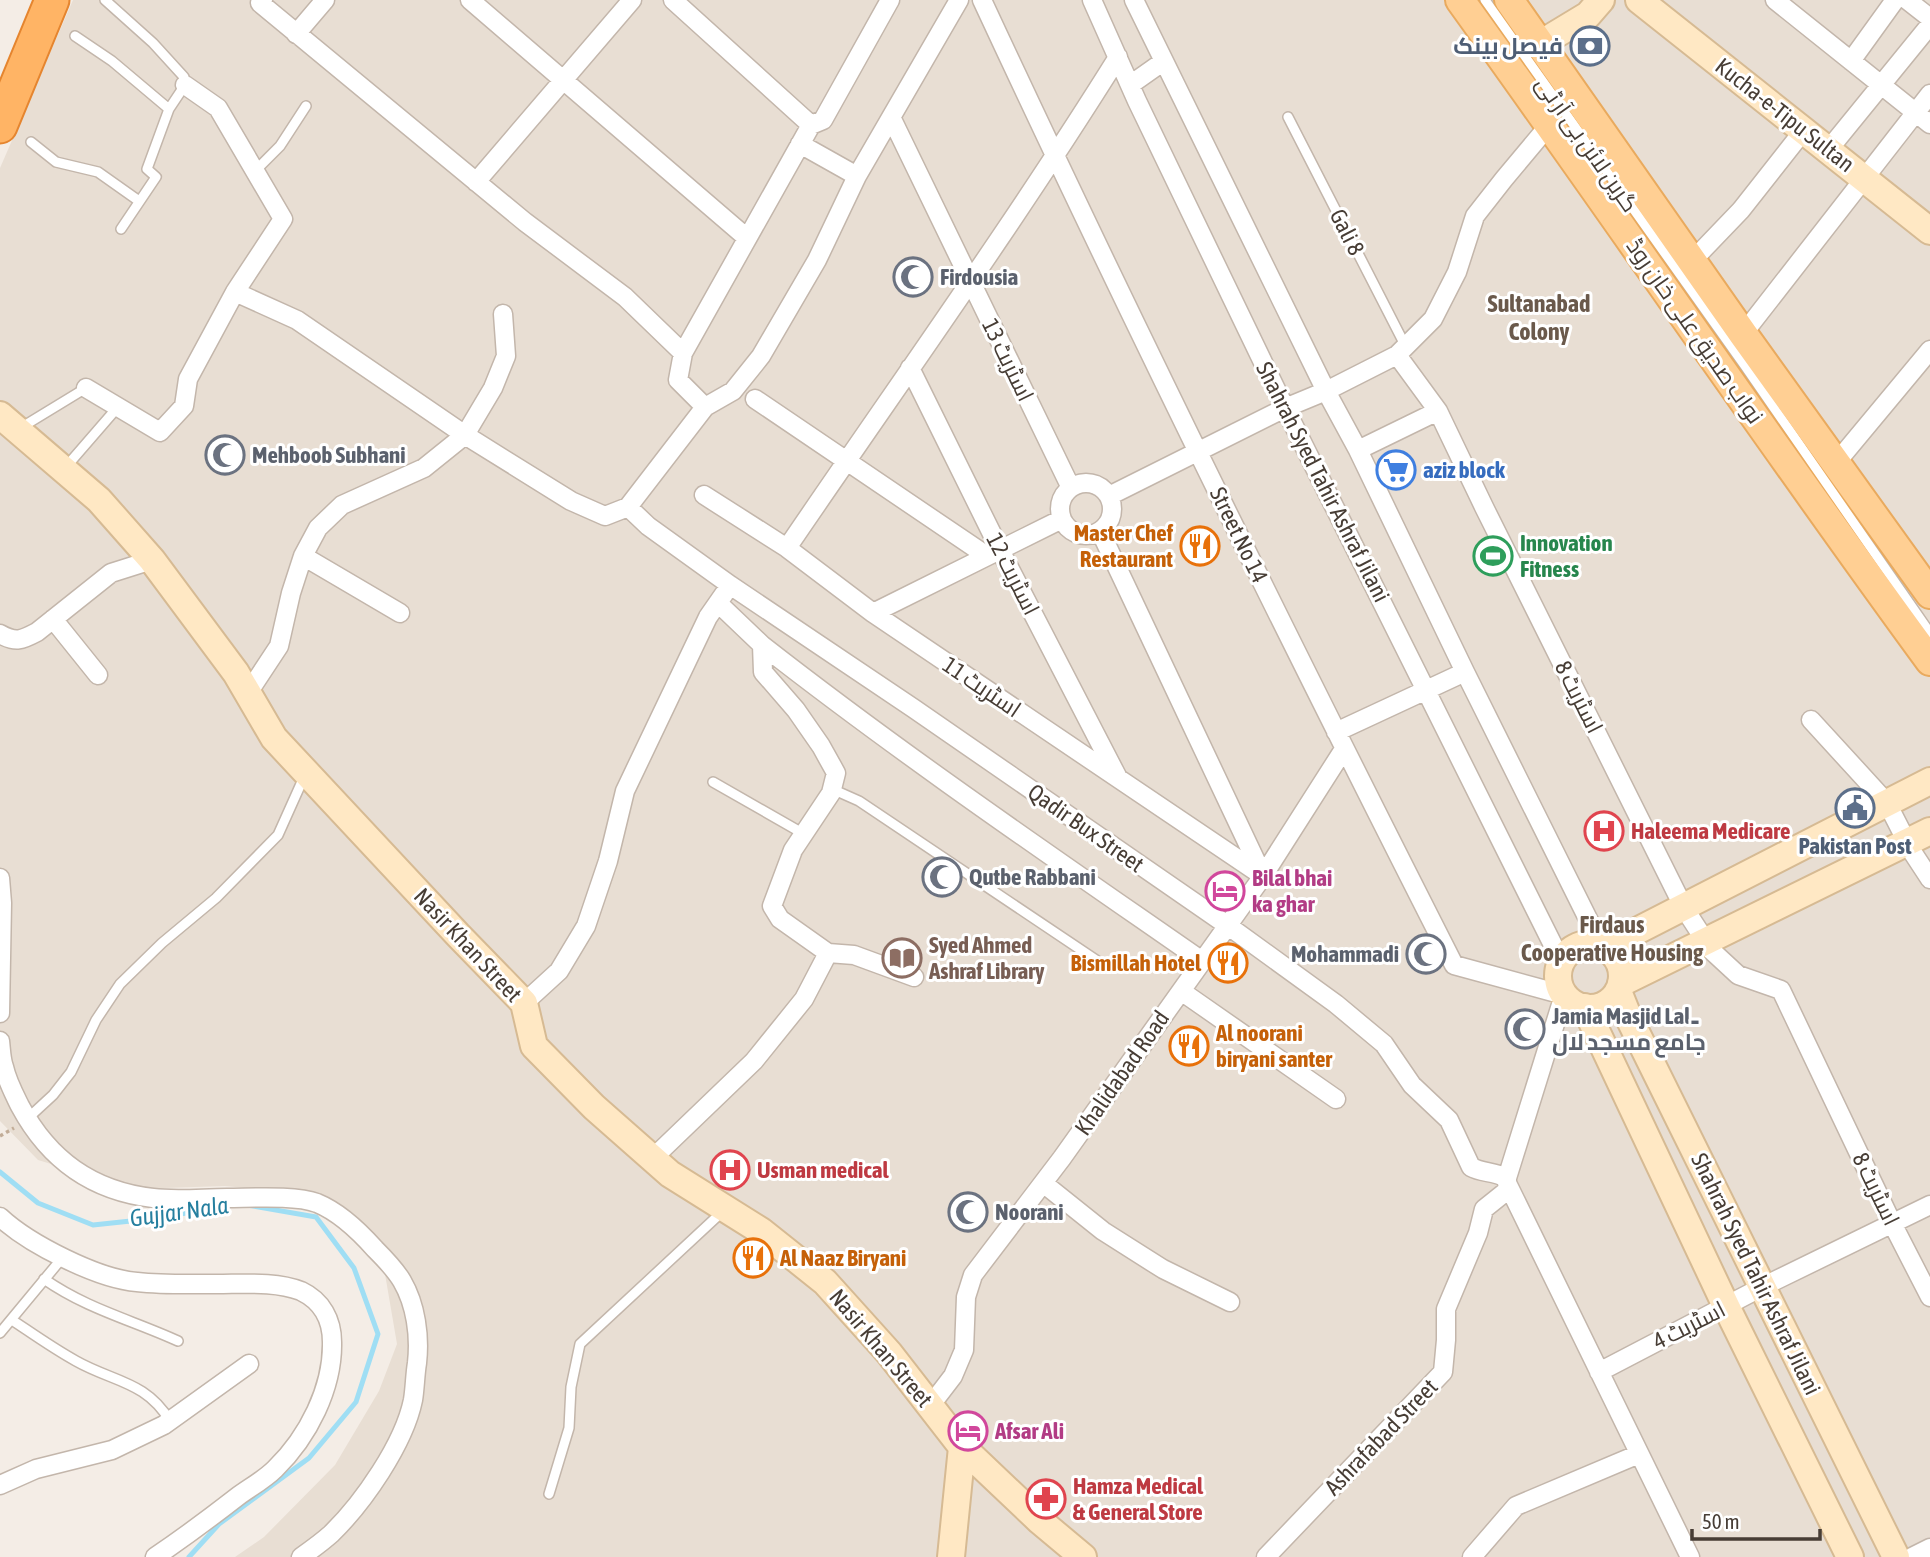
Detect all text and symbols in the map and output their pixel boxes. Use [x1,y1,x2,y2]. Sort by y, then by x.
bank icon: فیصل بینک [1569,25,1611,67]
place label: فیصل بینک [1453,33,1563,60]
street label: Kucha-e-Tipu Sultan [1711,53,1859,177]
street label: گرین لائن بی آر ٹی [1530,71,1643,217]
street label: Gali 8 [1324,205,1370,259]
street label: نواب صدیق علی خان روڈ [1620,233,1769,429]
mosque icon: Firdousia [892,256,934,298]
place label: Firdousia [940,264,1019,290]
district label: Sultanabad Colony [1488,290,1590,345]
street label: اسٹریٹ 13 [977,314,1039,406]
street label: Shahrah Syed Tahir Ashraf Jilani [1251,358,1395,606]
mosque icon: Mehboob Subhani [204,434,246,476]
place label: Mehboob Subhani [252,442,406,468]
supermarket icon: aziz block [1375,449,1417,491]
place label: aziz block [1423,457,1506,483]
street label: Street No 14 [1205,483,1273,587]
place label: Master Chef Restaurant [1074,520,1174,572]
restaurant icon: Master Chef Restaurant [1179,525,1221,567]
street label: اسٹریٹ 12 [981,529,1045,619]
place label: Innovation Fitness [1520,530,1613,582]
sports icon: Innovation Fitness [1472,535,1514,577]
street label: اسٹریٹ 11 [938,651,1026,723]
street label: اسٹریٹ 8 [1550,656,1608,738]
street label: Qadir Bux Street [1023,779,1149,877]
public building icon: Pakistan Post [1834,787,1876,829]
hospital icon: Haleema Medicare [1583,810,1625,852]
place label: Haleema Medicare [1631,818,1790,844]
place label: Pakistan Post [1798,833,1912,859]
mosque icon: Qutbe Rabbani [921,856,963,898]
place label: Qutbe Rabbani [969,864,1096,890]
place label: Bilal bhai ka ghar [1252,865,1332,917]
hotel icon: Bilal bhai ka ghar [1204,870,1246,912]
street label: Nasir Khan Street [409,883,527,1007]
district label: Firdaus Cooperative Housing [1521,911,1704,966]
place label: Syed Ahmed Ashraf Library [928,932,1045,984]
mosque icon: Mohammadi [1405,933,1447,975]
library icon: Syed Ahmed Ashraf Library [881,937,923,979]
place label: Mohammadi [1291,941,1399,967]
restaurant icon: Bismillah Hotel [1207,942,1249,984]
place label: Bismillah Hotel [1071,950,1202,976]
place label: Jamia Masjid Lal۔ جامع مسجد لال [1551,1003,1706,1058]
street label: Khalidabad Road [1070,1006,1174,1140]
mosque icon: Jamia Masjid Lal۔ جامع مسجد لال [1504,1008,1546,1050]
place label: Al noorani biryani santer [1215,1020,1333,1072]
restaurant icon: Al noorani biryani santer [1168,1025,1210,1067]
street label: اسٹریٹ 8 [1847,1148,1905,1230]
hospital icon: Usman medical [709,1149,751,1191]
street label: Shahrah Syed Tahir Ashraf Jilani [1686,1149,1826,1399]
place label: Usman medical [757,1157,890,1183]
water label: Gujjar Nala [128,1191,230,1232]
mosque icon: Noorani [947,1191,989,1233]
place label: Noorani [995,1199,1064,1225]
restaurant icon: Al Naaz Biryani [732,1237,774,1279]
place label: Al Naaz Biryani [779,1245,906,1271]
street label: Nasir Khan Street [824,1284,938,1412]
street label: اسٹریٹ 4 [1648,1296,1730,1354]
street label: Ashrafabad Street [1319,1374,1443,1500]
hotel icon: Afsar Ali [947,1410,989,1452]
place label: Afsar Ali [994,1418,1064,1444]
place label: Hamza Medical & General Store [1073,1473,1204,1525]
pharmacy icon: Hamza Medical & General Store [1025,1478,1067,1520]
scale bar [1692,1498,1820,1542]
text: 50 m [1702,1509,1740,1533]

